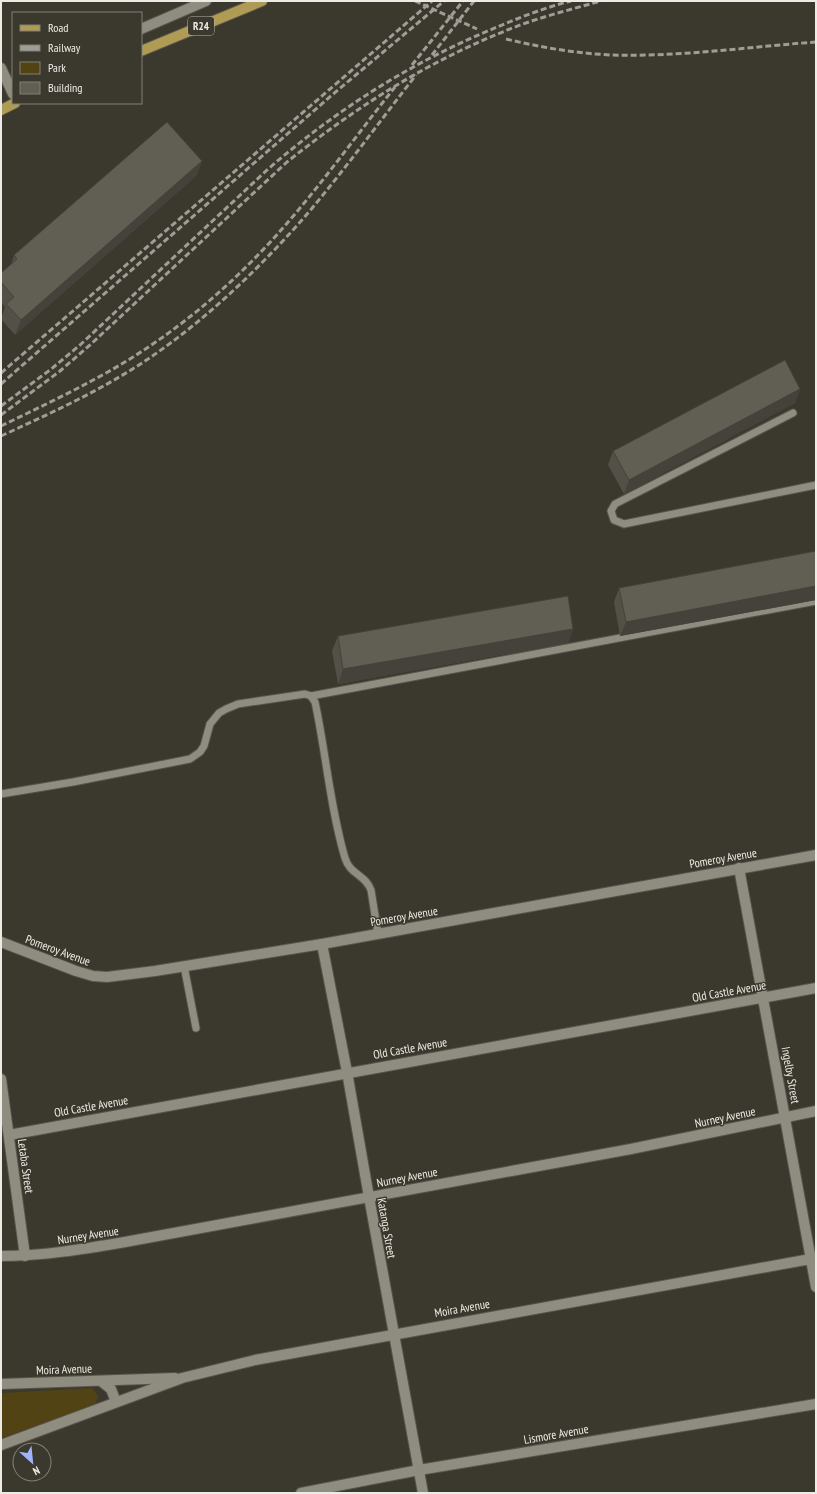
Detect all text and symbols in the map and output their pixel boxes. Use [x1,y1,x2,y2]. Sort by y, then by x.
legend [12,12,142,104]
road number: R24 [188,17,214,35]
text: Road [48,20,68,35]
text: Railway [48,40,81,55]
text: Park [48,60,66,75]
text: Building [48,80,83,95]
street label: Pomeroy Avenue [688,845,758,871]
street label: Pomeroy Avenue [369,903,439,929]
street label: Pomeroy Avenue [23,931,93,969]
street label: Old Castle Avenue [691,977,767,1005]
street label: Old Castle Avenue [372,1034,448,1062]
street label: Ingelby Street [779,1045,804,1105]
street label: Old Castle Avenue [53,1092,129,1120]
street label: Nurney Avenue [693,1103,757,1131]
street label: Letaba Street [15,1138,37,1195]
street label: Nurney Avenue [375,1164,439,1190]
street label: Katanga Street [374,1197,400,1260]
street label: Nurney Avenue [56,1223,120,1247]
street label: Moira Avenue [433,1296,491,1320]
street label: Moira Avenue [36,1361,92,1377]
street label: Lismore Avenue [522,1421,590,1447]
north arrow [12,1442,52,1482]
text: N [31,1463,42,1479]

